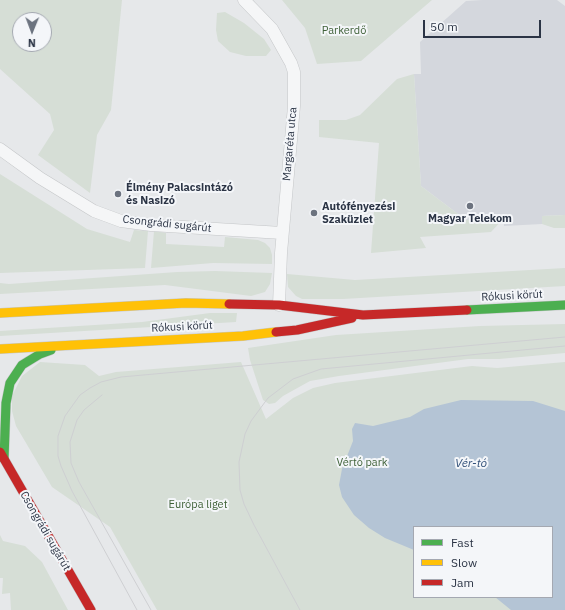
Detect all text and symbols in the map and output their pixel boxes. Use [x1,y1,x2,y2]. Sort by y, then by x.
north arrow [12,12,52,52]
scale bar [425,12,543,38]
text: 50 m [430,19,458,34]
park label: Parkerdő [322,24,366,38]
text: N [28,36,36,50]
street label: Margaréta utca [280,107,300,181]
place label: Élmény Palacsintázó és Nasizó [126,181,233,207]
marker: Élmény Palacsintázó és Nasizó [113,189,123,199]
place label: Autófényezési Szaküzlet [322,200,395,226]
marker: Magyar Telekom [465,201,475,211]
marker: Autófényezési Szaküzlet [309,208,319,218]
place label: Magyar Telekom [428,212,512,226]
street label: Csongrádi sugárút [122,213,212,235]
street label: Rókusi körút [481,288,543,304]
street label: Rókusi körút [151,319,213,335]
park label: Vértó park [336,456,388,470]
water label: Vér-tó [455,457,487,471]
street label: Csongrádi sugárút [17,489,73,573]
park label: Európa liget [168,498,228,512]
legend [413,526,553,598]
text: Fast [451,535,474,550]
text: Slow [451,555,477,570]
text: Jam [451,575,474,590]

